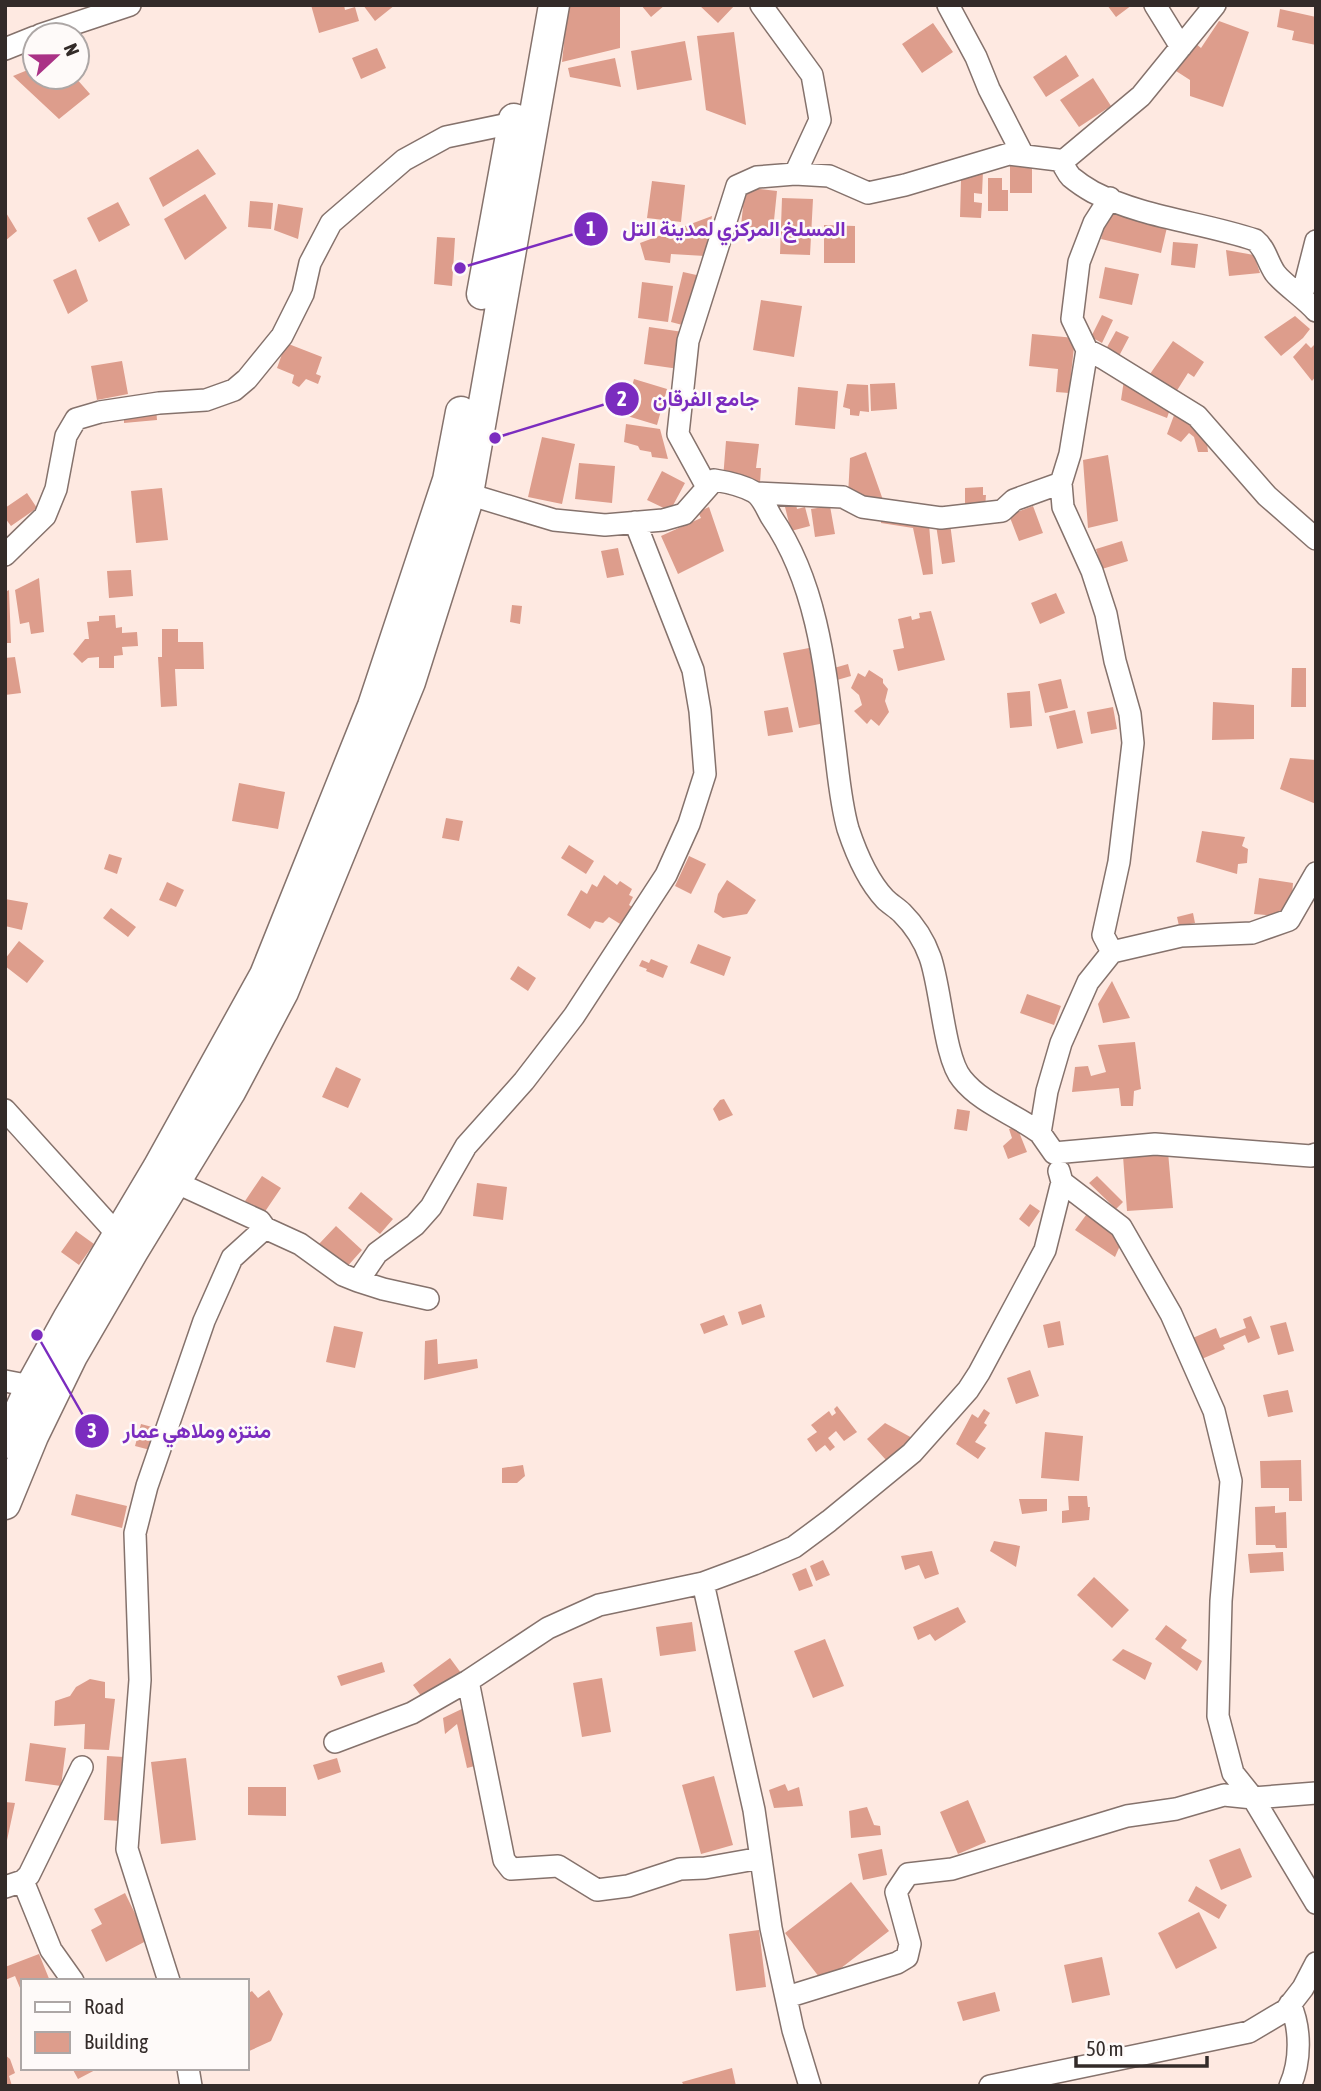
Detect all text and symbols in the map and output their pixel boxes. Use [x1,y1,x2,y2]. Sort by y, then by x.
north arrow [21,21,91,91]
text: N [59,40,84,59]
callout: المسلخ المركزي لمدينة التل [573,208,860,250]
text: 1 [586,216,596,240]
text: المسلخ المركزي لمدينة التل [622,216,846,246]
callout: جامع الفرقان [604,378,774,420]
text: 2 [617,386,627,410]
text: جامع الفرقان [653,386,759,413]
callout: منتزه وملاهي عمار [74,1410,286,1452]
text: 3 [87,1418,97,1442]
text: منتزه وملاهي عمار [122,1418,271,1448]
legend [21,1979,248,2070]
text: Road [84,1994,124,2018]
scale bar [1076,2024,1207,2068]
text: Building [84,2029,148,2053]
text: 50 m [1086,2036,1124,2060]

